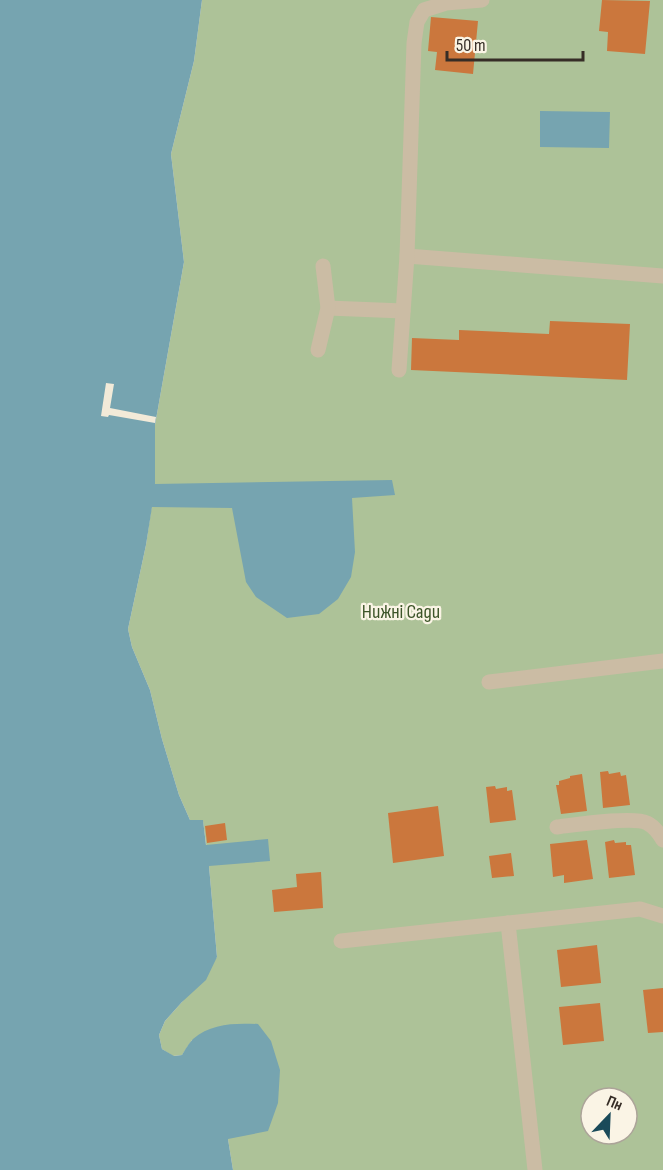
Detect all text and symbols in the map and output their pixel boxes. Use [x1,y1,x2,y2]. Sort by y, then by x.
scale bar [447,24,584,62]
text: 50 m [456,35,486,56]
park label: Нижні Сади [362,600,440,624]
north arrow [579,1086,639,1146]
text: Пн [603,1092,625,1115]

